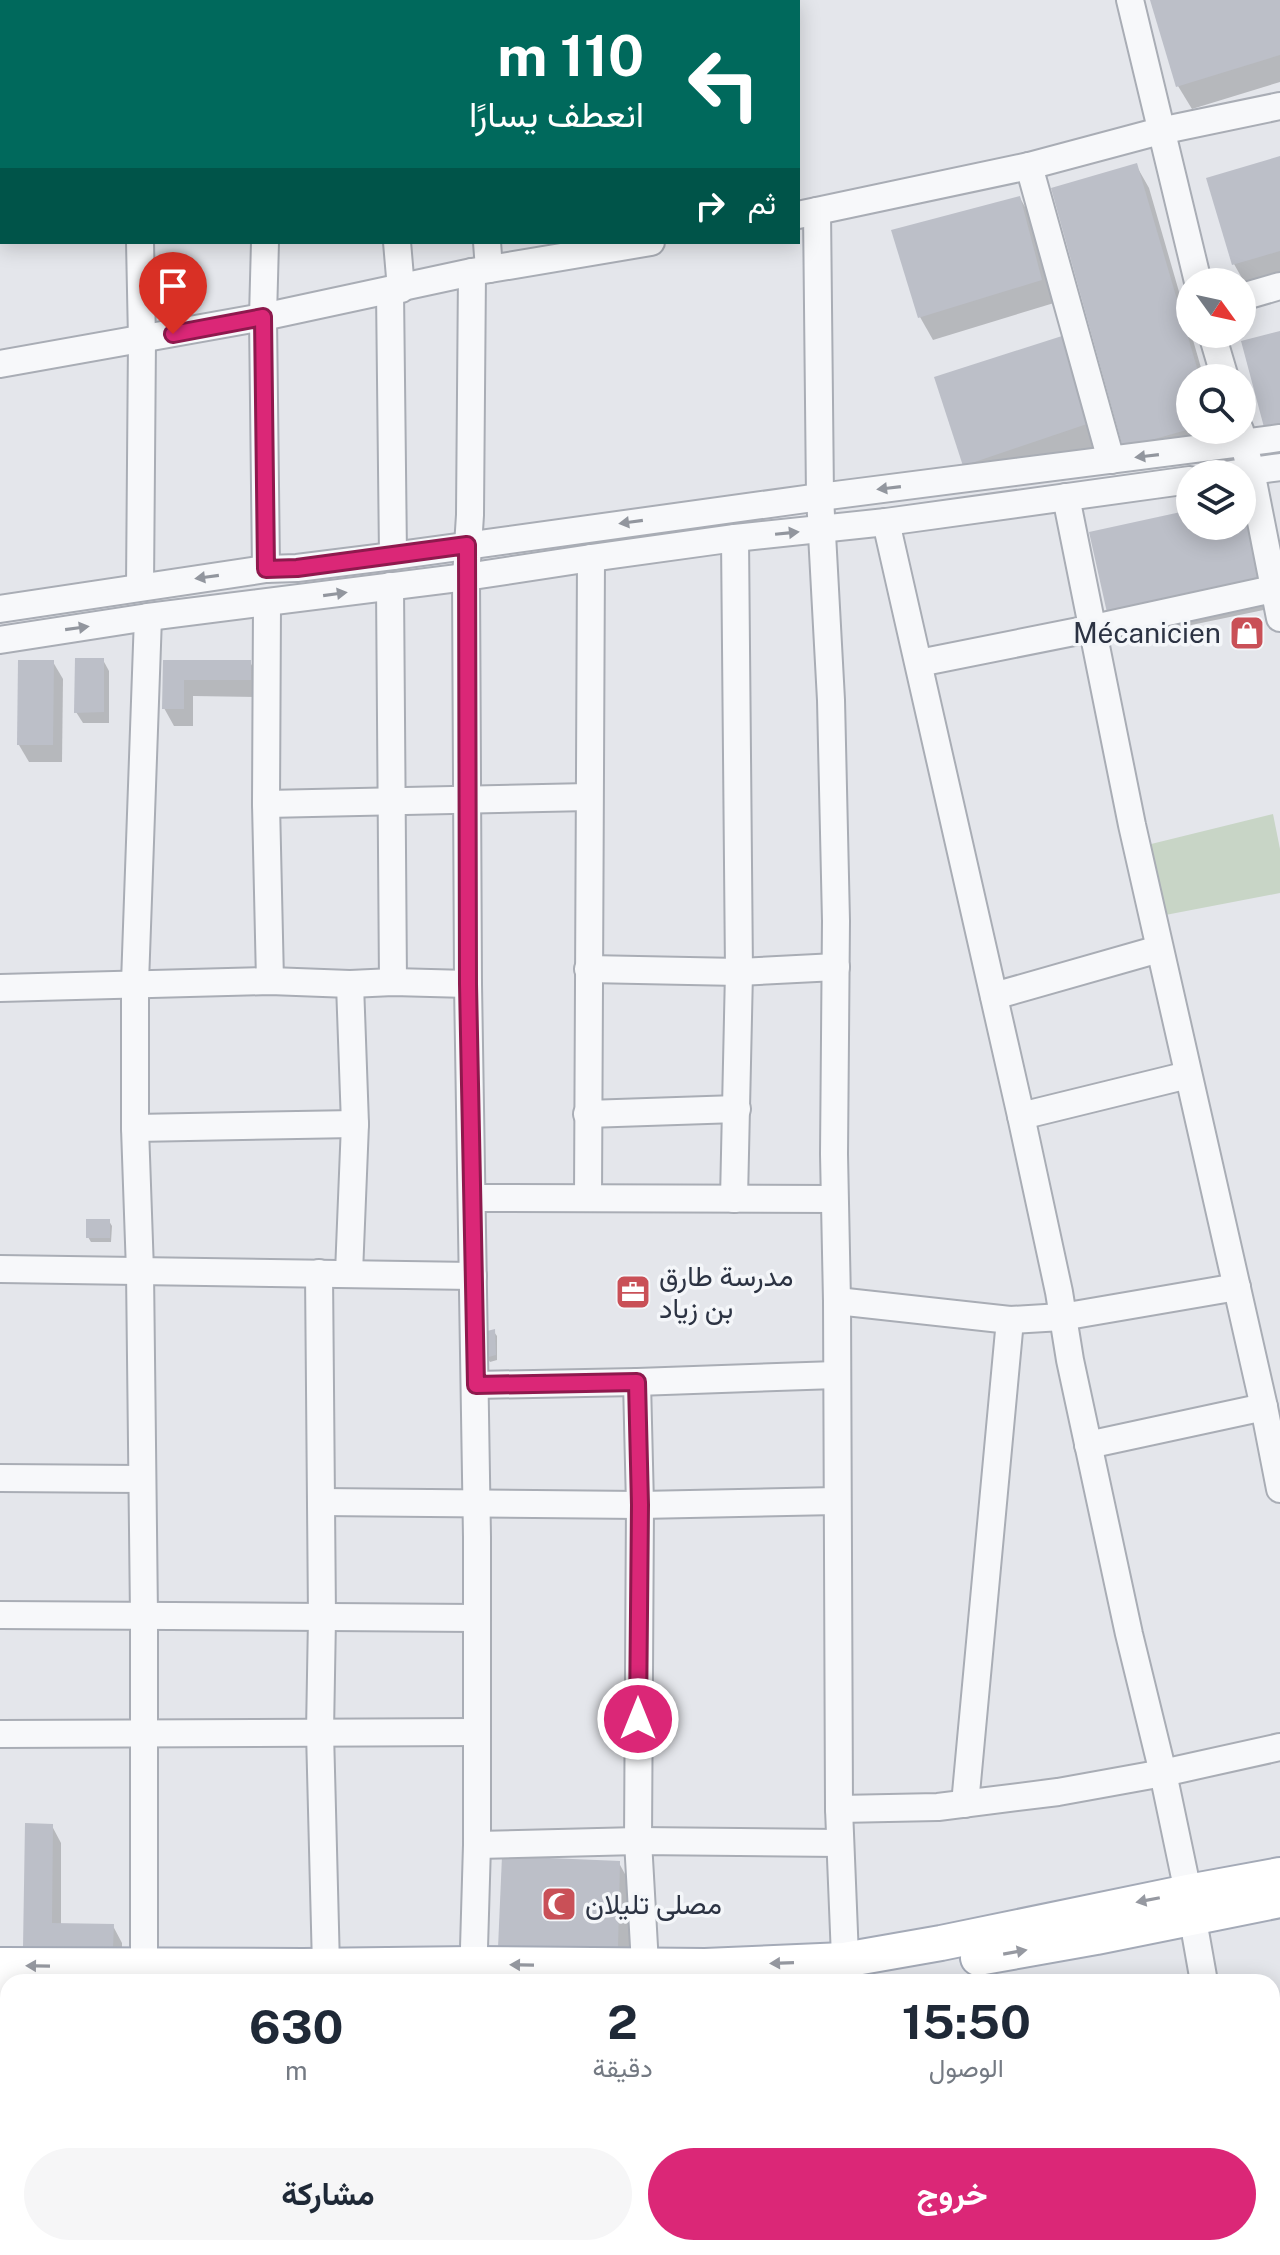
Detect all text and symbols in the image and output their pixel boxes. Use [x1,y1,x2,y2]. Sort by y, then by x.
text: 110 m [497,23,644,89]
icon: left [672,32,776,136]
text: انعطف يسارًا [469,93,644,135]
icon: right [688,184,732,228]
text: ثم [748,185,776,221]
pin [139,252,207,334]
icon: arrive [151,264,195,308]
north arrow [1176,268,1256,348]
map controls [1176,268,1256,540]
button: search [1176,364,1256,444]
one-way arrow [1134,449,1159,462]
button: layers [1176,460,1256,540]
one-way arrow [876,482,901,495]
one-way arrow [619,516,644,529]
one-way arrow [774,526,799,539]
one-way arrow [194,571,219,584]
one-way arrow [323,587,348,600]
shop icon: Mécanicien [1228,614,1266,652]
place label: Mécanicien [1073,616,1221,649]
one-way arrow [65,621,90,634]
place label: مدرسة طارق بن زياد [659,1259,793,1326]
office icon: مدرسة طارق بن زياد [614,1273,652,1311]
position arrow [596,1677,680,1761]
mosque icon: مصلى تليلان [540,1885,578,1923]
place label: مصلى تليلان [585,1887,722,1921]
one-way arrow [1136,1894,1161,1907]
one-way arrow [1002,1945,1027,1957]
one-way arrow [769,1957,794,1970]
one-way arrow [25,1959,50,1972]
one-way arrow [509,1959,534,1971]
text: 2 [607,1993,638,2050]
text: 15:50 [902,1993,1031,2050]
text: 630 [249,1998,343,2055]
text: دقيقة [592,2052,653,2083]
text: الوصول [929,2052,1004,2083]
text: m [285,2055,307,2086]
button: مشاركة [24,2148,632,2240]
button: خروج [648,2148,1256,2240]

